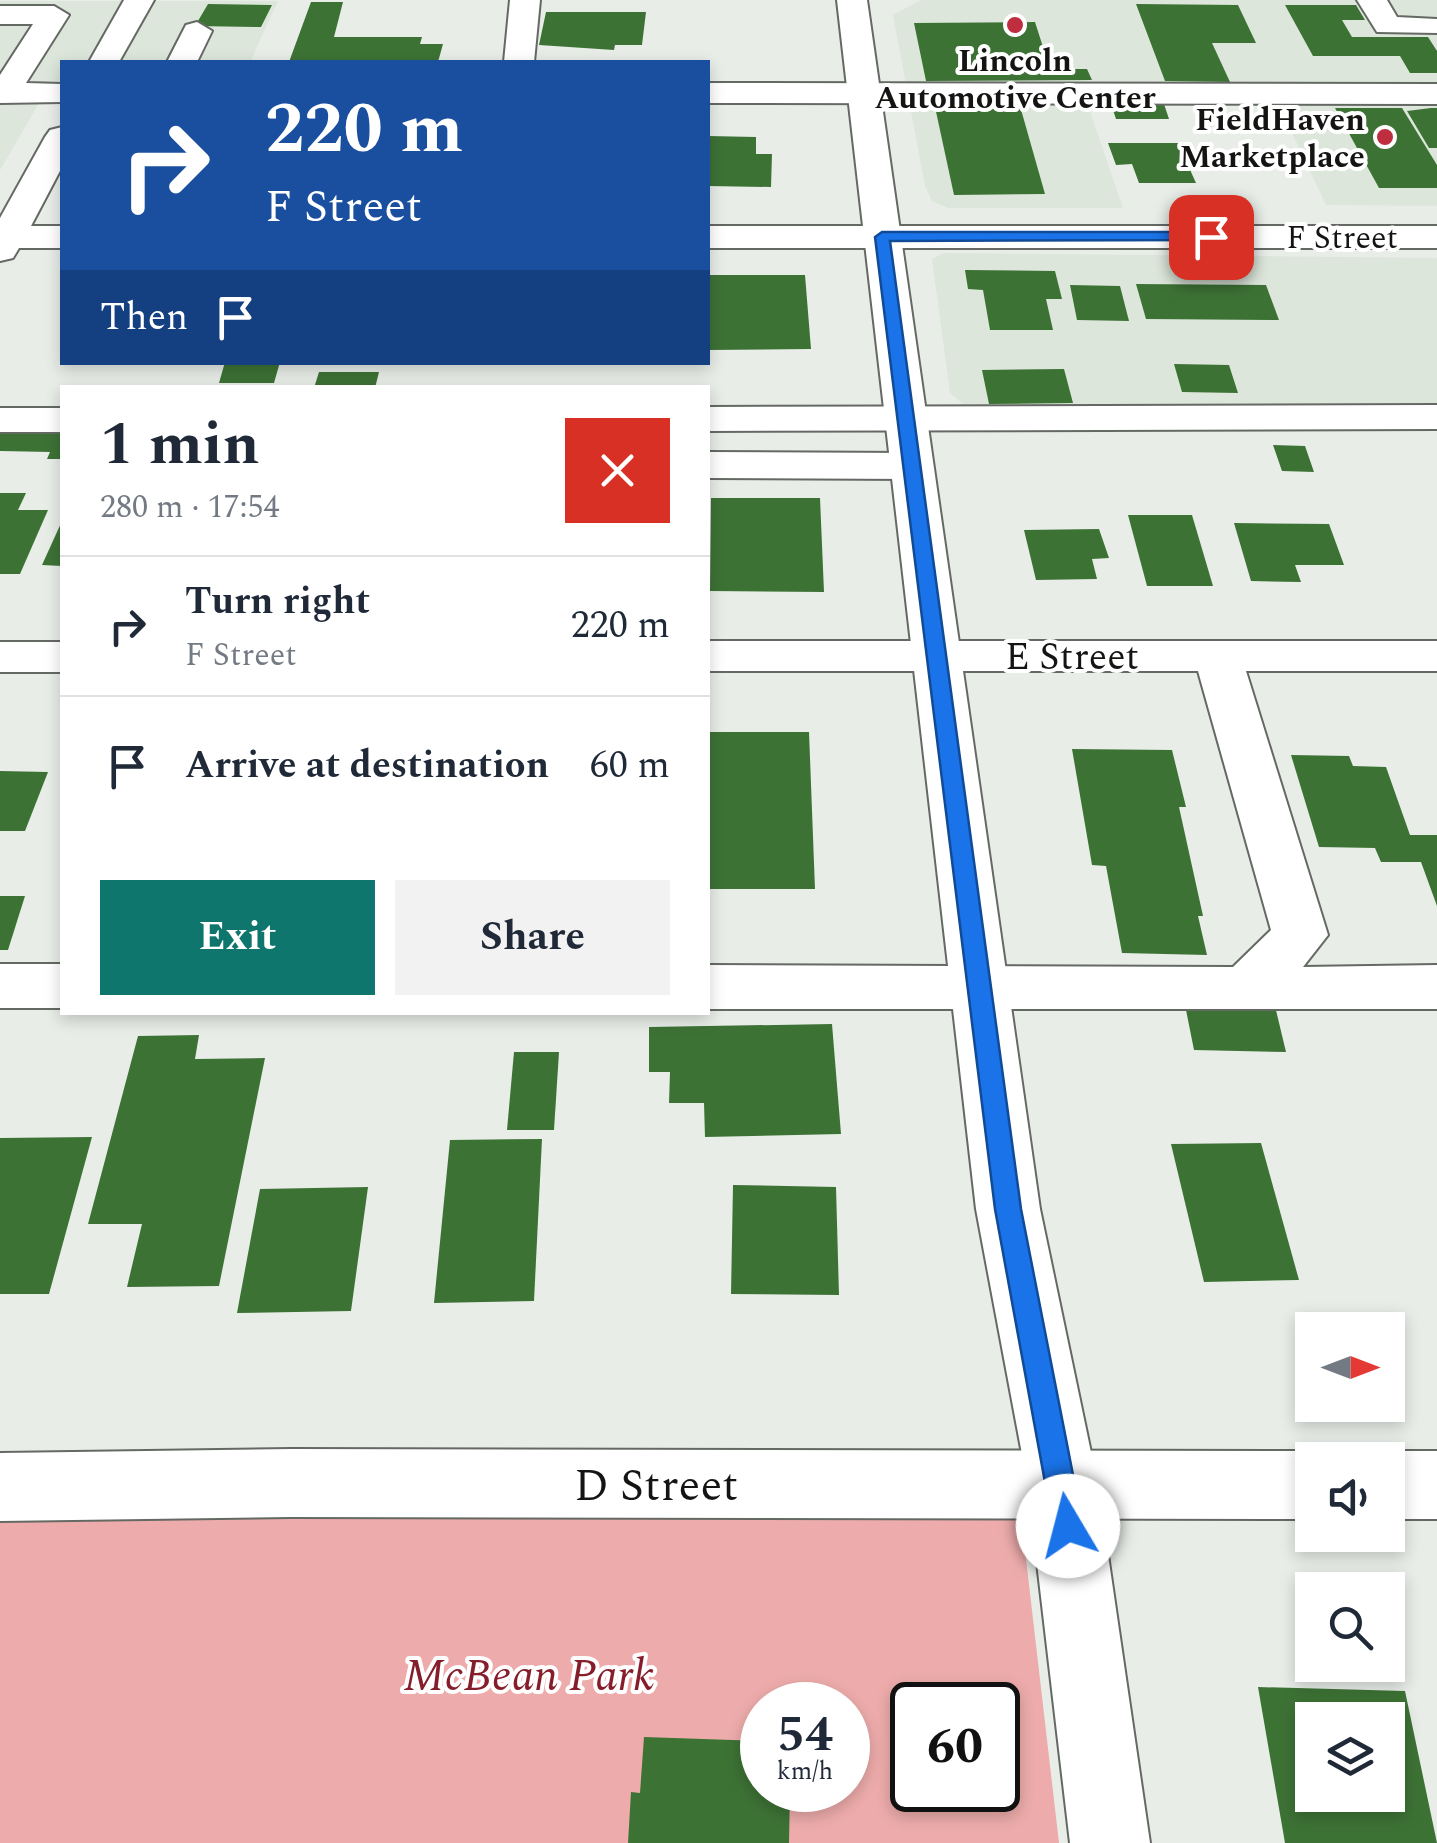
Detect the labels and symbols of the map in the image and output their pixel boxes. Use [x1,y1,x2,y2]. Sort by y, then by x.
marker: Lincoln Automotive Center [1004,14,1026,36]
place label: Lincoln Automotive Center [874,37,1156,123]
place label: FieldHaven Marketplace [1179,96,1365,182]
marker: FieldHaven Marketplace [1374,126,1396,148]
pin [1169,195,1254,280]
street label: F Street [1286,214,1398,263]
street label: E Street [1005,629,1139,687]
north arrow [1295,1312,1405,1422]
street label: D Street [574,1452,738,1521]
position arrow [1016,1474,1120,1578]
park label: McBean Park [404,1642,654,1711]
speed limit sign: 60 [890,1682,1020,1812]

